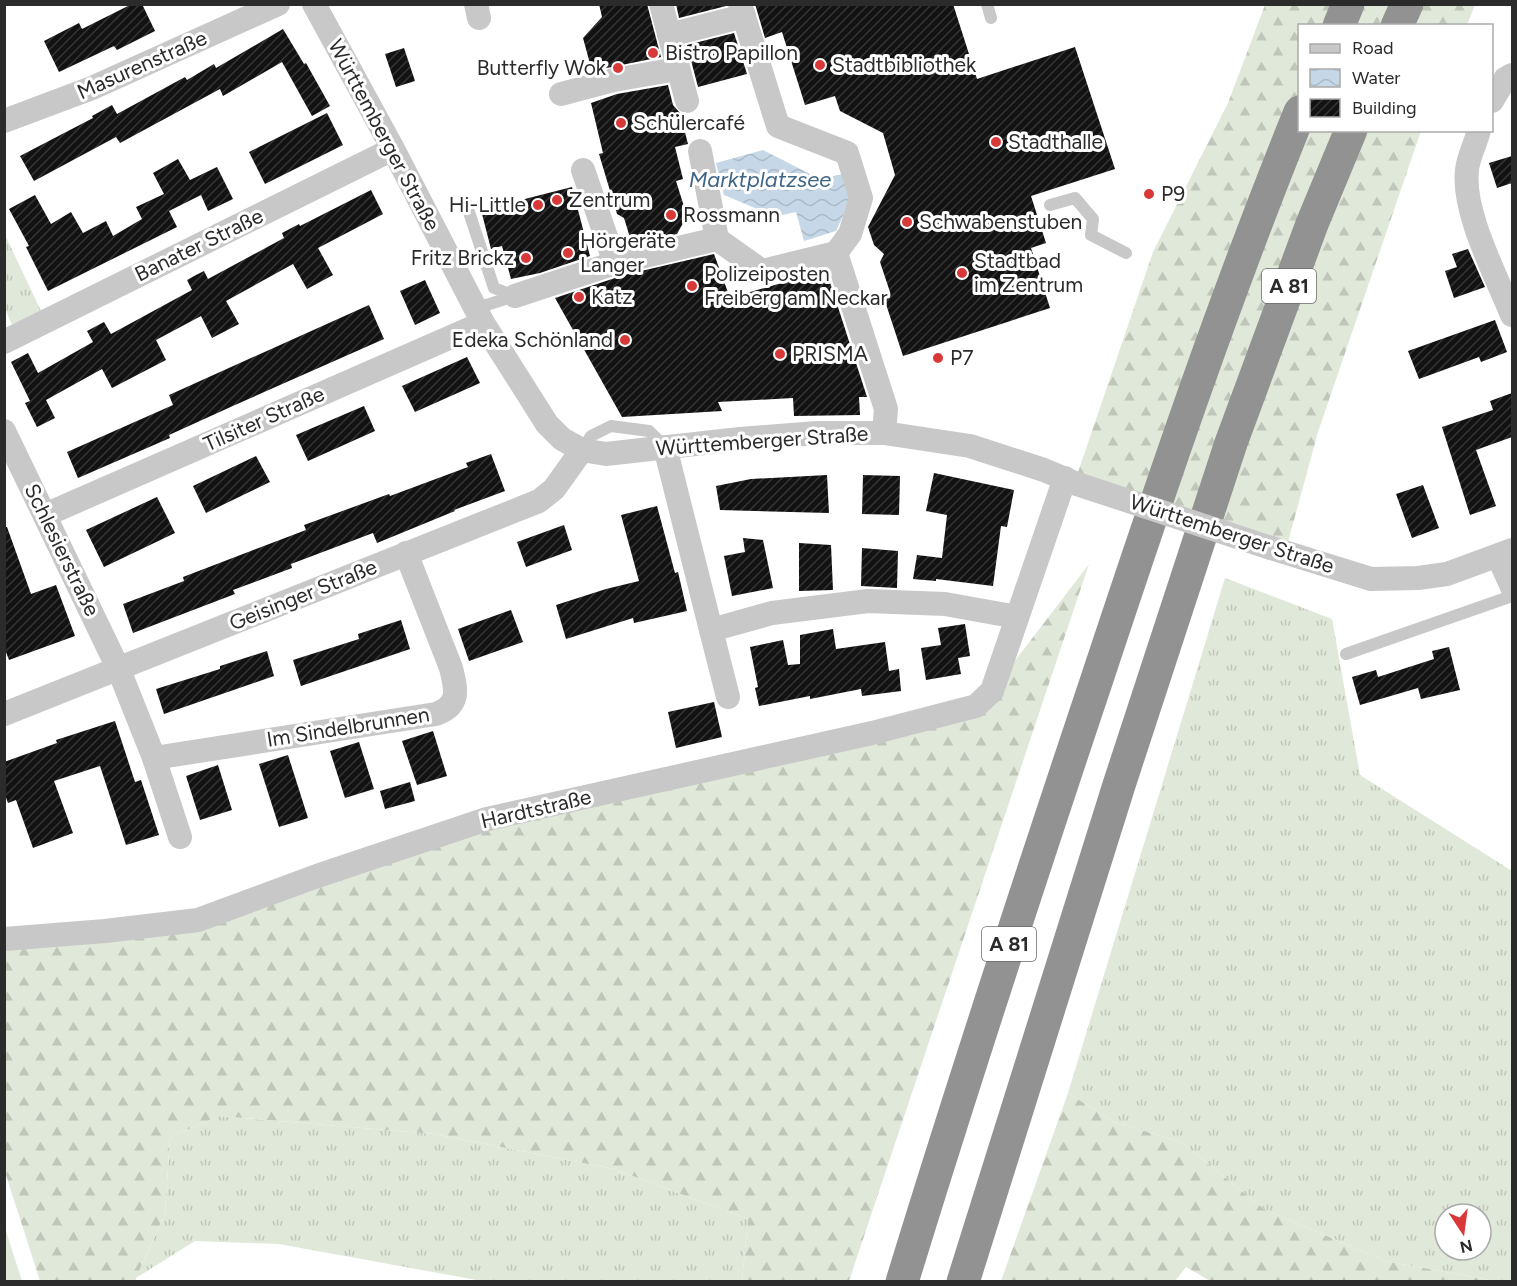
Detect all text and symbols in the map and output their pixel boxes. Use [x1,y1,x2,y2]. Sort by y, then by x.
legend [1298,24,1493,132]
street label: Masurenstraße [73,25,210,104]
street label: Württemberger Straße [323,35,445,235]
text: Road [1352,37,1393,59]
place label: Bistro Papillon [665,40,798,65]
marker: Bistro Papillon [646,46,660,60]
place label: Stadtbibliothek [832,52,977,77]
place label: Butterfly Wok [477,55,607,80]
marker: Stadtbibliothek [813,58,827,72]
marker: Butterfly Wok [611,61,625,75]
text: Water [1352,67,1400,89]
text: Building [1352,97,1417,119]
place label: Schülercafé [633,110,745,135]
marker: Schülercafé [614,116,628,130]
place label: Stadthalle [1008,129,1103,154]
marker: Stadthalle [989,135,1003,149]
water label: Marktplatzsee [689,166,831,193]
place label: P9 [1161,181,1185,206]
place label: Zentrum [569,187,650,212]
marker: P9 [1142,187,1156,201]
place label: Hi-Little [449,192,526,217]
marker: Zentrum [550,193,564,207]
marker: Hi-Little [531,198,545,212]
place label: Rossmann [683,202,780,227]
street label: Banater Straße [131,203,267,286]
marker: Rossmann [664,208,678,222]
place label: Schwabenstuben [919,209,1082,234]
marker: Schwabenstuben [900,215,914,229]
place label: Hörgeräte Langer [580,228,676,277]
place label: Fritz Brickz [411,245,514,270]
marker: Hörgeräte Langer [561,246,575,260]
place label: Stadtbad im Zentrum [974,248,1083,297]
marker: Fritz Brickz [519,251,533,265]
place label: Polizeiposten Freiberg am Neckar [704,261,888,310]
marker: Stadtbad im Zentrum [955,266,969,280]
road number: A 81 [1262,269,1316,303]
marker: Polizeiposten Freiberg am Neckar [685,279,699,293]
place label: Katz [591,284,633,309]
marker: Katz [572,290,586,304]
place label: Edeka Schönland [452,327,613,352]
marker: Edeka Schönland [618,333,632,347]
place label: PRISMA [792,341,868,366]
place label: P7 [950,345,973,370]
marker: PRISMA [773,347,787,361]
marker: P7 [931,351,945,365]
street label: Tilsiter Straße [200,381,328,456]
street label: Württemberger Straße [655,421,869,460]
street label: Schlesierstraße [20,480,105,620]
street label: Württemberger Straße [1127,489,1337,578]
street label: Geisinger Straße [225,554,380,635]
street label: Im Sindelbrunnen [265,701,431,752]
street label: Hardtstraße [478,784,594,833]
road number: A 81 [982,927,1036,961]
north arrow [1433,1202,1493,1262]
text: N [1458,1235,1474,1257]

